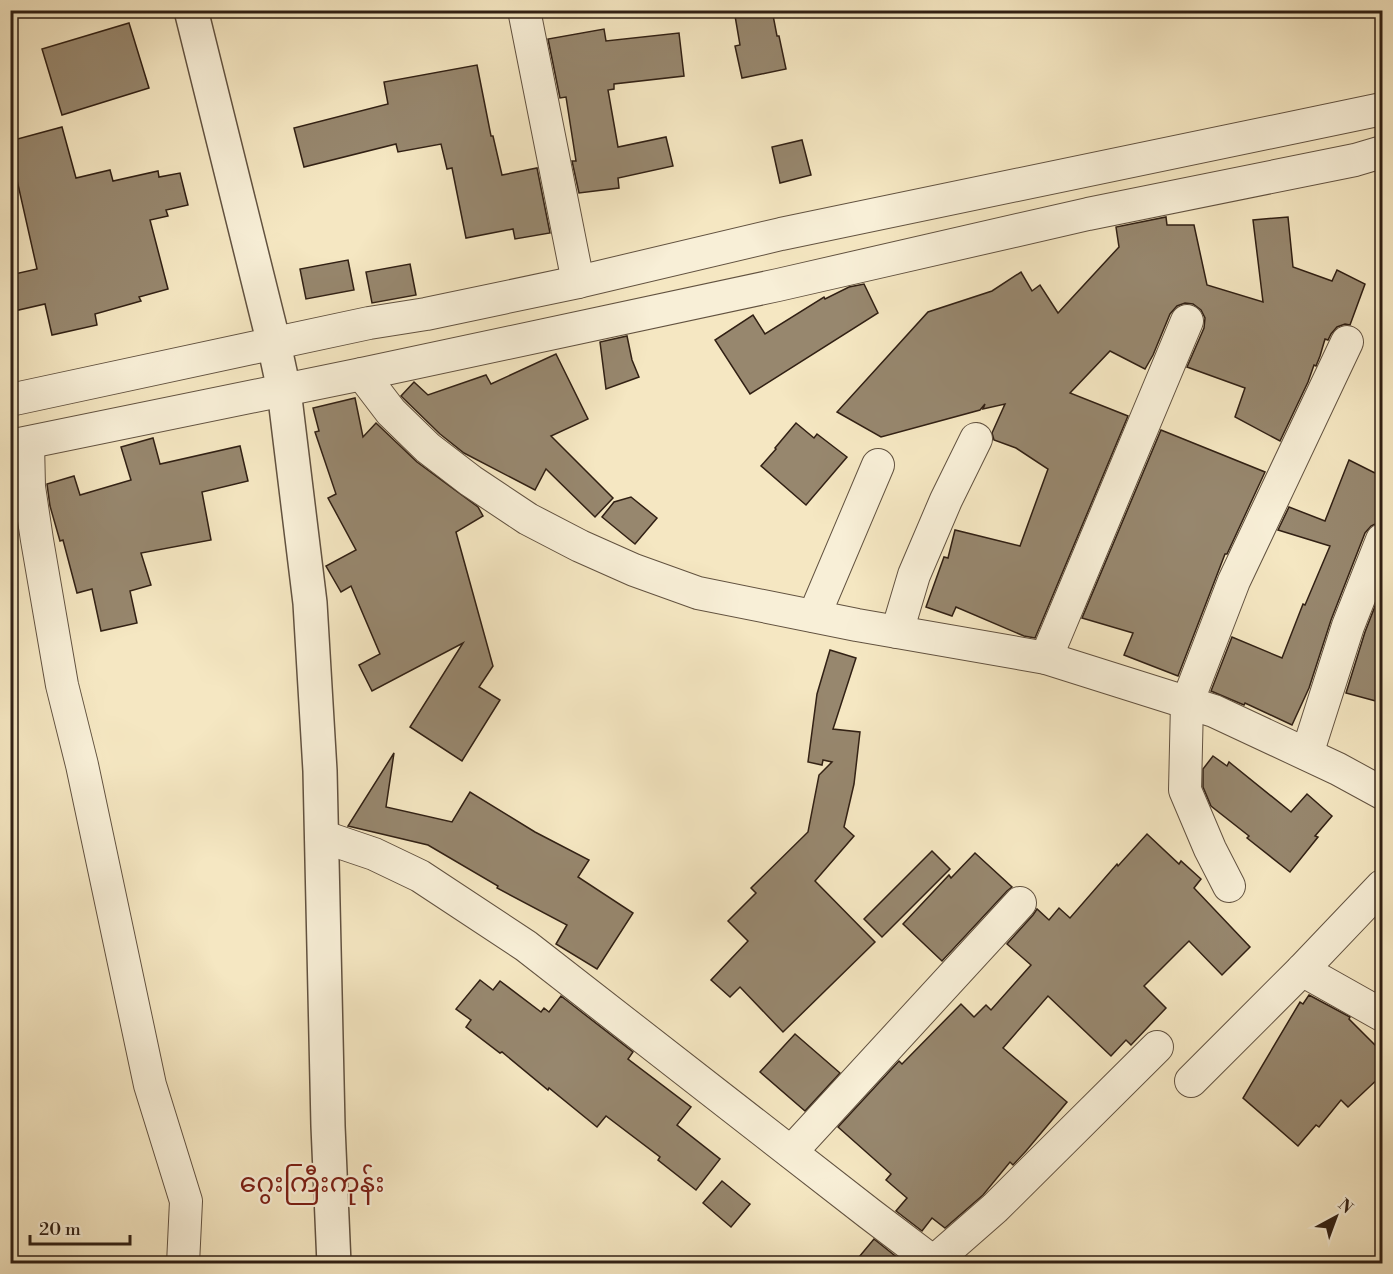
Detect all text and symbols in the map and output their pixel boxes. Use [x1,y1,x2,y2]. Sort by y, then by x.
district label: ဂွေးကြီးကုန်း [239,1164,385,1205]
north arrow [1306,1187,1366,1247]
text: N [1334,1195,1357,1218]
scale bar [30,1208,130,1246]
text: 20 m [39,1218,81,1241]

